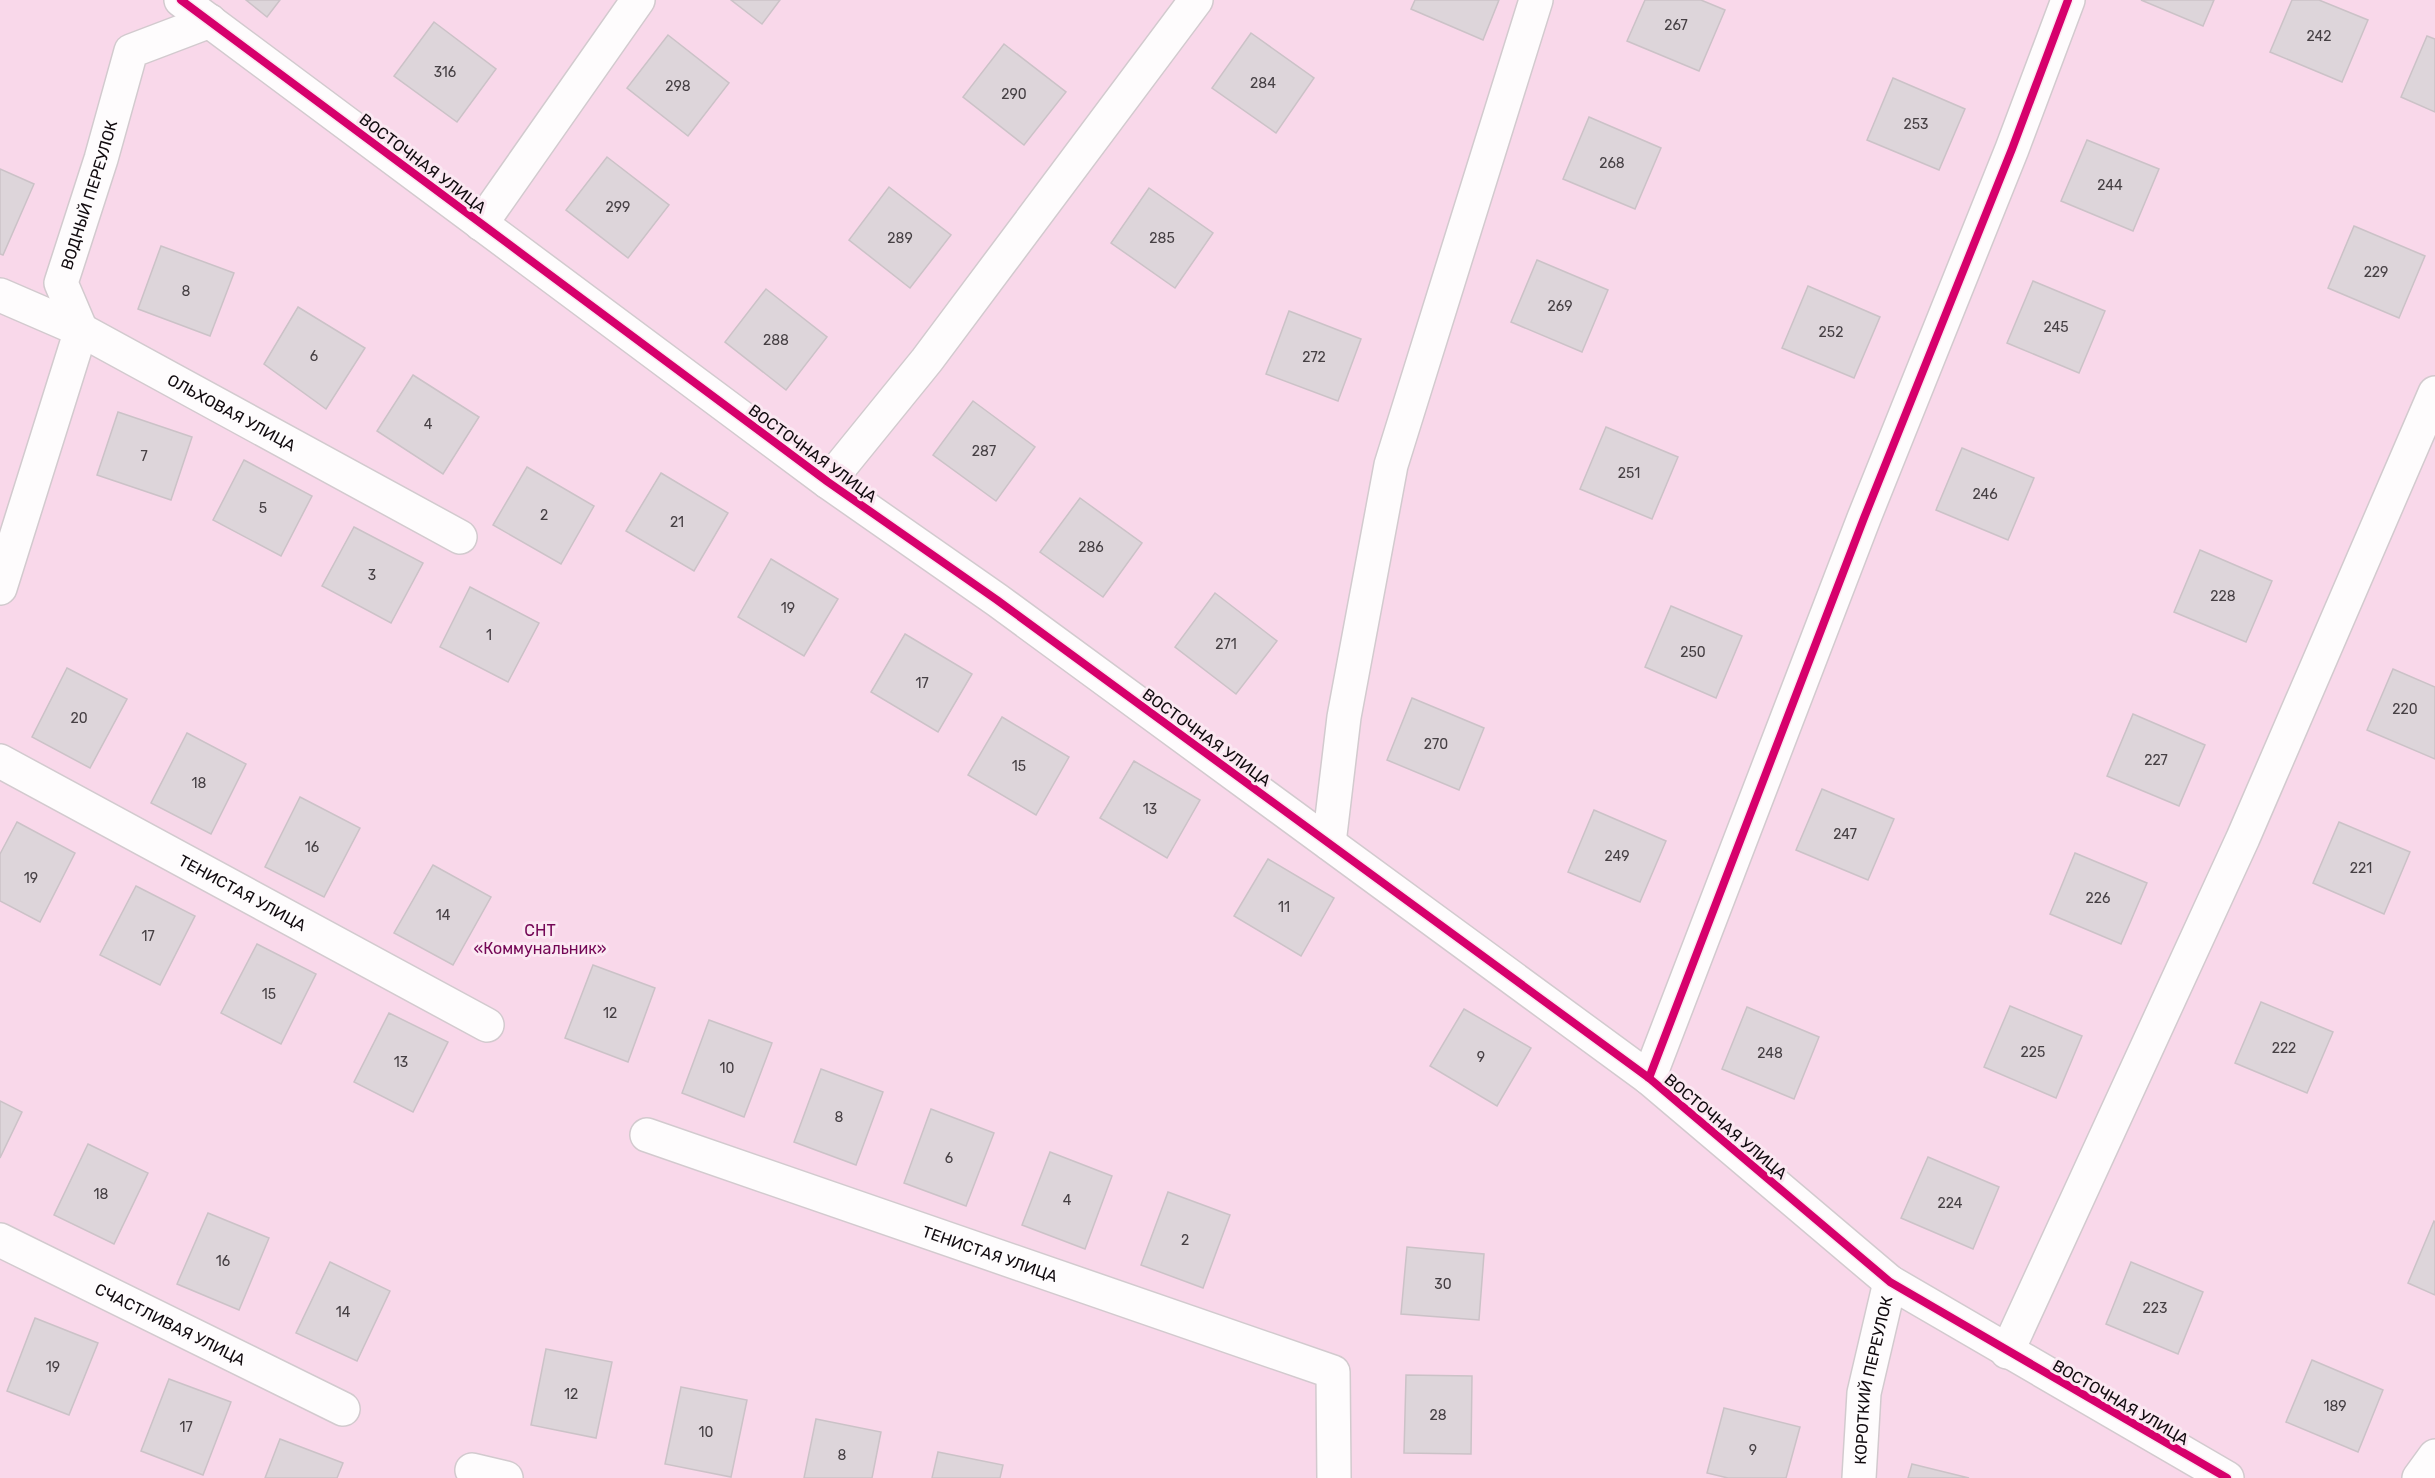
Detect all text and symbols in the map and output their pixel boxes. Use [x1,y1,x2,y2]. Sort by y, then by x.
house number: 267 [1664,17,1688,34]
house number: 242 [2307,28,2332,45]
house number: 316 [434,64,456,81]
house number: 284 [1250,75,1276,92]
house number: 298 [665,78,691,95]
house number: 290 [1001,86,1027,103]
street label: ВОСТОЧНАЯ УЛИЦА [356,110,490,217]
house number: 253 [1904,116,1928,133]
street label: ВОДНЫЙ ПЕРЕУЛОК [57,118,121,272]
house number: 268 [1599,155,1625,172]
house number: 244 [2097,177,2123,194]
house number: 299 [606,199,630,216]
house number: 289 [887,230,913,247]
house number: 285 [1149,230,1175,247]
house number: 229 [2364,264,2388,281]
house number: 8 [182,283,191,300]
house number: 269 [1548,298,1572,315]
house number: 245 [2043,319,2069,336]
house number: 252 [1819,324,1843,341]
house number: 288 [763,332,789,349]
house number: 6 [310,348,318,365]
house number: 272 [1302,349,1326,366]
street label: ОЛЬХОВАЯ УЛИЦА [164,370,299,456]
street label: ВОСТОЧНАЯ УЛИЦА [745,400,881,506]
house number: 4 [424,416,433,433]
house number: 287 [972,443,996,460]
house number: 7 [140,448,148,465]
house number: 251 [1618,465,1640,482]
house number: 246 [1972,486,1998,503]
house number: 5 [259,500,267,517]
house number: 2 [540,507,548,524]
house number: 21 [670,514,684,531]
house number: 286 [1078,539,1104,556]
house number: 3 [368,567,376,584]
house number: 228 [2210,588,2236,605]
house number: 19 [781,600,795,617]
house number: 1 [486,627,492,644]
house number: 271 [1215,636,1237,653]
house number: 250 [1680,644,1706,661]
house number: 17 [915,675,929,692]
street label: ВОСТОЧНАЯ УЛИЦА [1139,684,1275,790]
house number: 220 [2392,701,2418,718]
house number: 20 [70,710,88,727]
house number: 270 [1424,736,1448,753]
house number: 227 [2144,752,2168,769]
house number: 15 [1012,758,1026,775]
house number: 18 [192,775,207,792]
house number: 13 [1143,801,1157,818]
house number: 247 [1833,826,1857,843]
house number: 16 [305,839,319,856]
house number: 249 [1605,848,1629,865]
street label: ТЕНИСТАЯ УЛИЦА [175,851,310,935]
house number: 221 [2350,860,2372,877]
house number: 19 [24,870,38,887]
house number: 226 [2086,890,2110,907]
house number: 11 [1278,899,1290,916]
house number: 14 [436,907,451,924]
park label: СНТ «Коммунальник» [474,921,607,958]
house number: 17 [141,928,155,945]
house number: 15 [262,986,276,1003]
house number: 12 [603,1005,617,1022]
house number: 222 [2272,1040,2296,1057]
house number: 225 [2021,1044,2045,1061]
house number: 248 [1757,1045,1783,1062]
house number: 9 [1477,1049,1485,1066]
house number: 13 [394,1054,408,1071]
house number: 10 [720,1060,735,1077]
street label: ВОСТОЧНАЯ УЛИЦА [1661,1070,1791,1183]
house number: 8 [835,1109,844,1126]
house number: 6 [945,1150,953,1167]
house number: 18 [94,1186,109,1203]
house number: 4 [1063,1192,1072,1209]
house number: 224 [1938,1195,1963,1212]
street label: ТЕНИСТАЯ УЛИЦА [920,1222,1060,1286]
house number: 2 [1181,1232,1189,1249]
house number: 16 [216,1253,230,1270]
house number: 30 [1434,1276,1452,1293]
street label: СЧАСТЛИВАЯ УЛИЦА [92,1279,249,1370]
street label: КОРОТКИЙ ПЕРЕУЛОК [1851,1294,1896,1465]
house number: 223 [2143,1300,2167,1317]
house number: 14 [336,1304,351,1321]
street label: ВОСТОЧНАЯ УЛИЦА [2049,1356,2192,1449]
house number: 19 [46,1359,60,1376]
house number: 12 [564,1386,578,1403]
house number: 189 [2323,1398,2347,1415]
house number: 28 [1429,1407,1447,1424]
house number: 17 [179,1419,193,1436]
house number: 10 [699,1424,714,1441]
house number: 9 [1749,1442,1757,1459]
house number: 8 [838,1447,847,1464]

